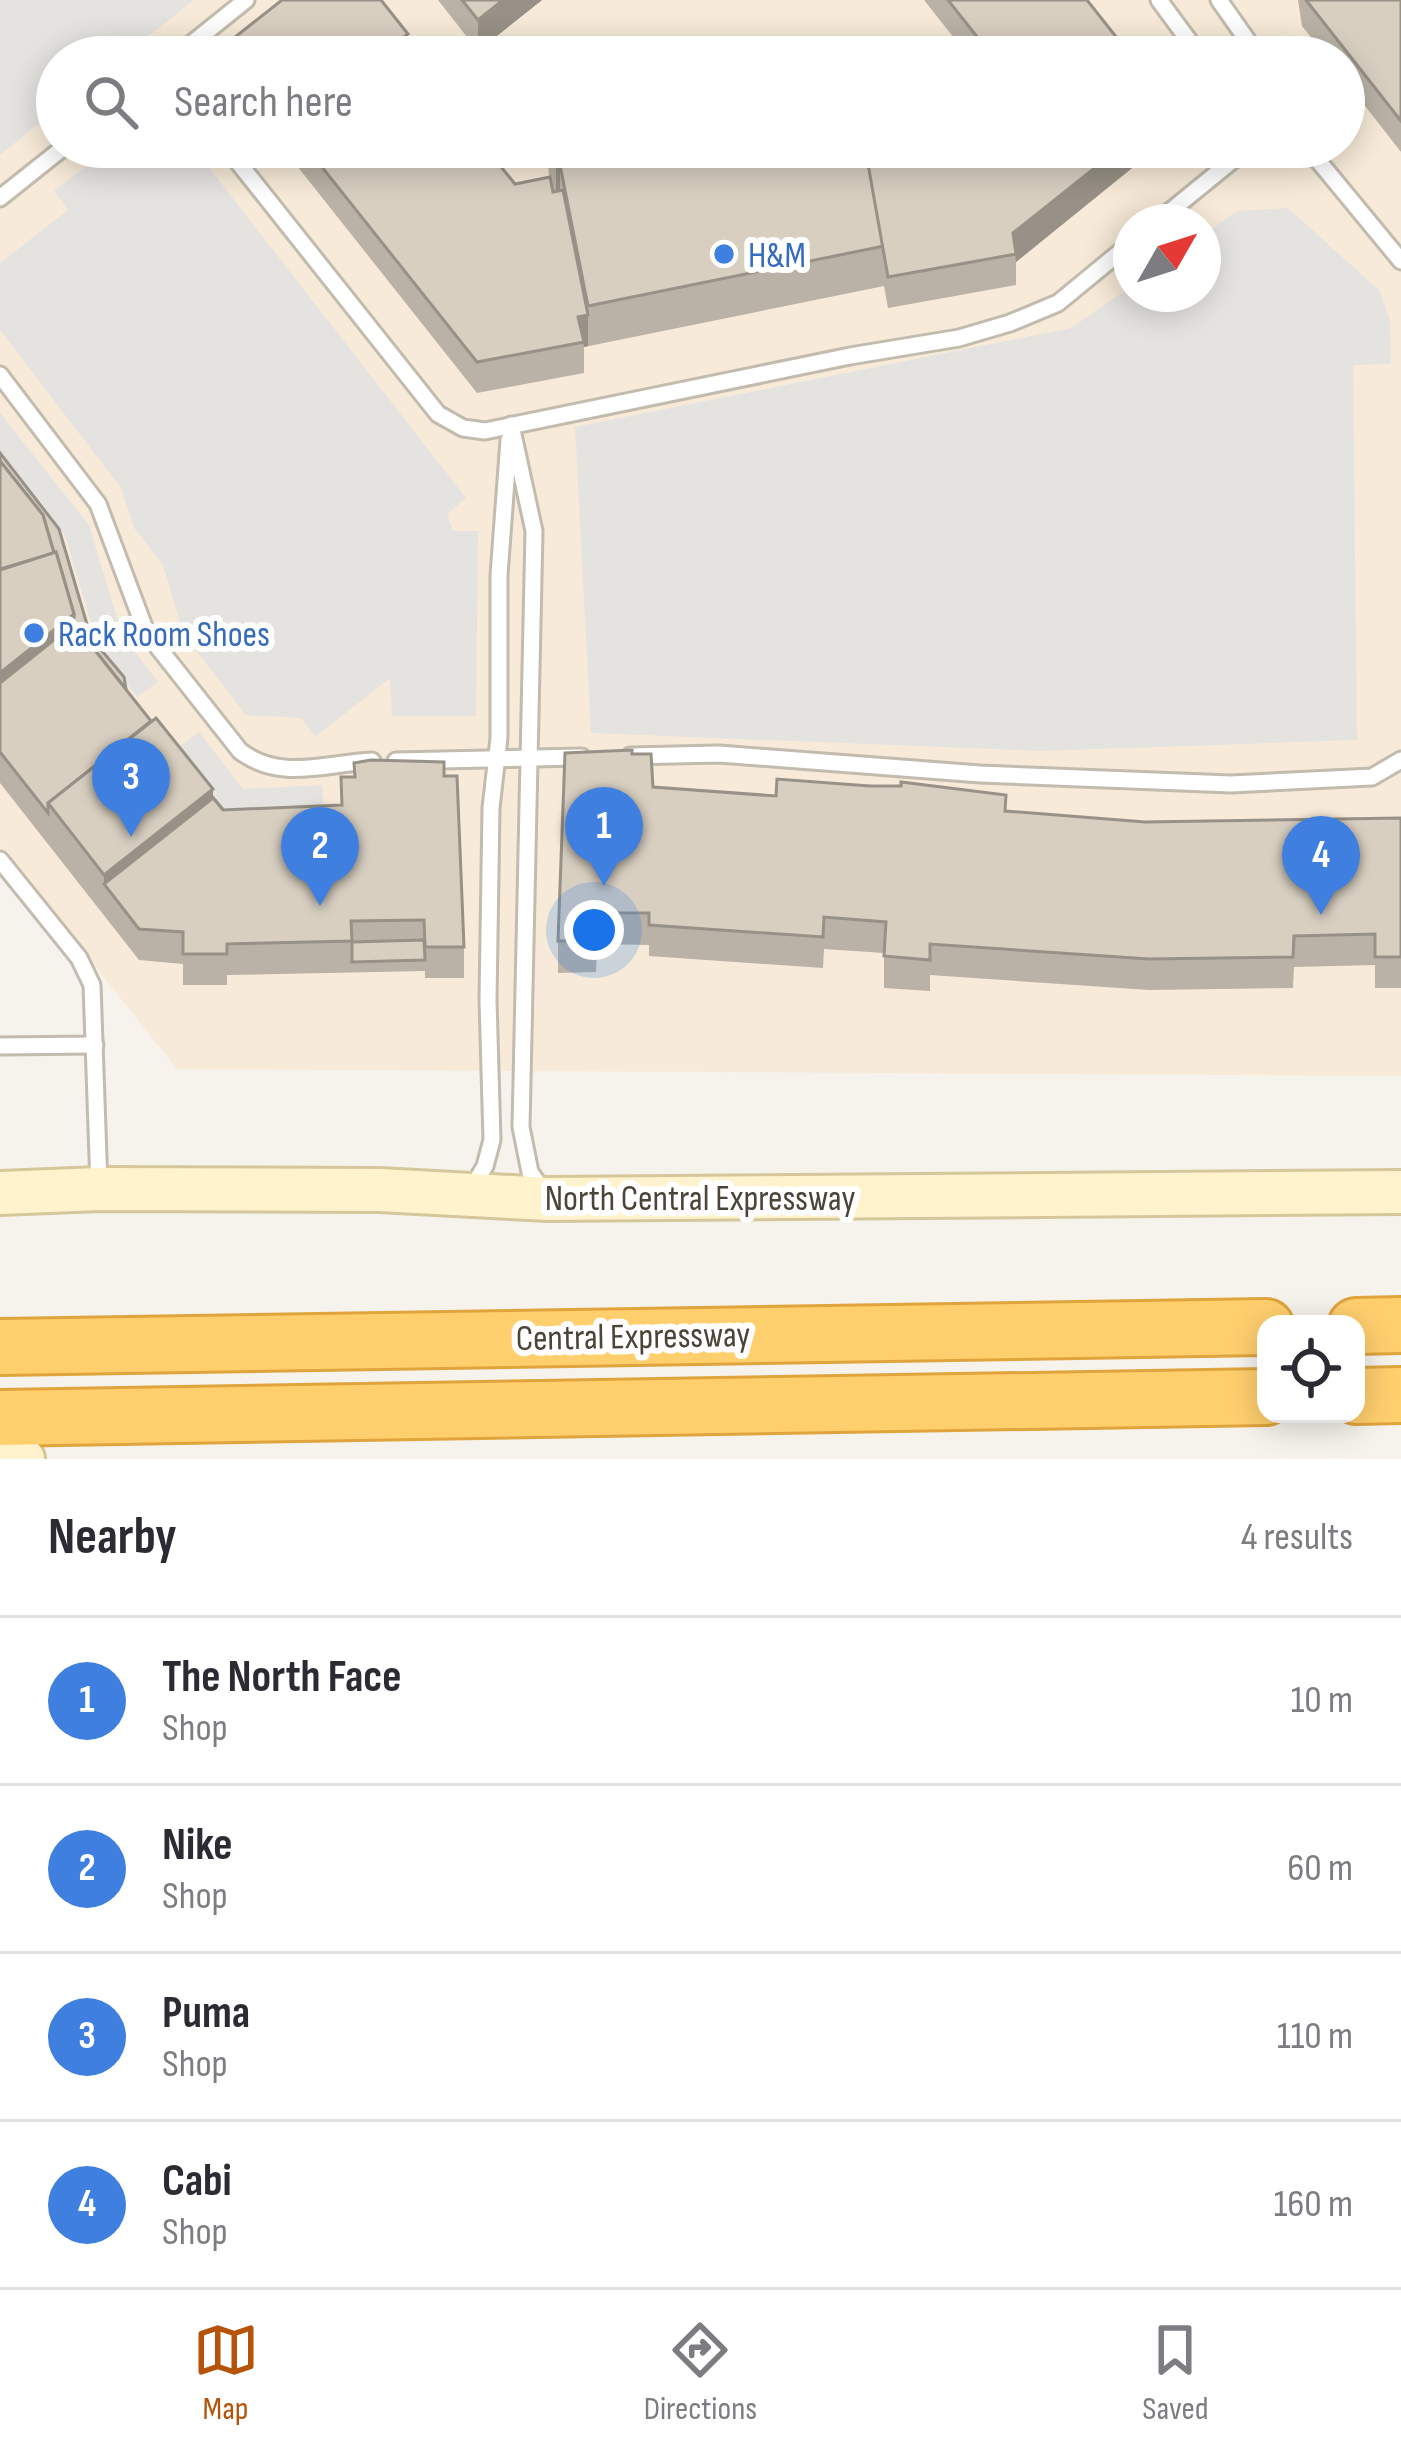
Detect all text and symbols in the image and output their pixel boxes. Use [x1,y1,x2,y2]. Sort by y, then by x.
search box [36,36,1365,168]
icon: search [78,69,144,135]
text: Search here [174,75,353,130]
north arrow [1113,204,1221,312]
place label: H&M [748,235,806,278]
marker: H&M [711,241,737,267]
place label: Rack Room Shoes [58,614,270,657]
marker: Rack Room Shoes [21,620,47,646]
pin: 3 [92,738,170,837]
pin: 1 [565,787,643,886]
pin: 2 [281,807,359,906]
pin: 4 [1282,816,1360,915]
your location [564,900,624,960]
street label: North Central Expressway [545,1178,855,1221]
street label: Central Expressway [515,1314,751,1361]
map controls [1257,1315,1365,1423]
button: locate [1257,1315,1365,1423]
text: Nearby [48,1507,177,1568]
text: 4 results [1241,1514,1353,1561]
text: The North Face [162,1650,401,1705]
text: 1 [79,1677,95,1724]
text: 10 m [1291,1677,1353,1724]
text: Shop [162,1705,228,1752]
text: Nike [162,1818,233,1873]
text: 2 [78,1845,96,1892]
text: 60 m [1287,1845,1353,1892]
text: Shop [162,1873,228,1920]
text: Puma [162,1986,250,2041]
text: 3 [78,2013,96,2060]
text: 110 m [1277,2013,1353,2060]
text: Shop [162,2041,228,2088]
text: Cabi [162,2154,232,2209]
text: 4 [78,2181,96,2228]
text: 160 m [1274,2181,1353,2228]
text: Shop [162,2209,228,2256]
tab: Map [193,2317,259,2429]
tab: Directions [644,2317,757,2429]
tab: Saved [1142,2317,1208,2429]

